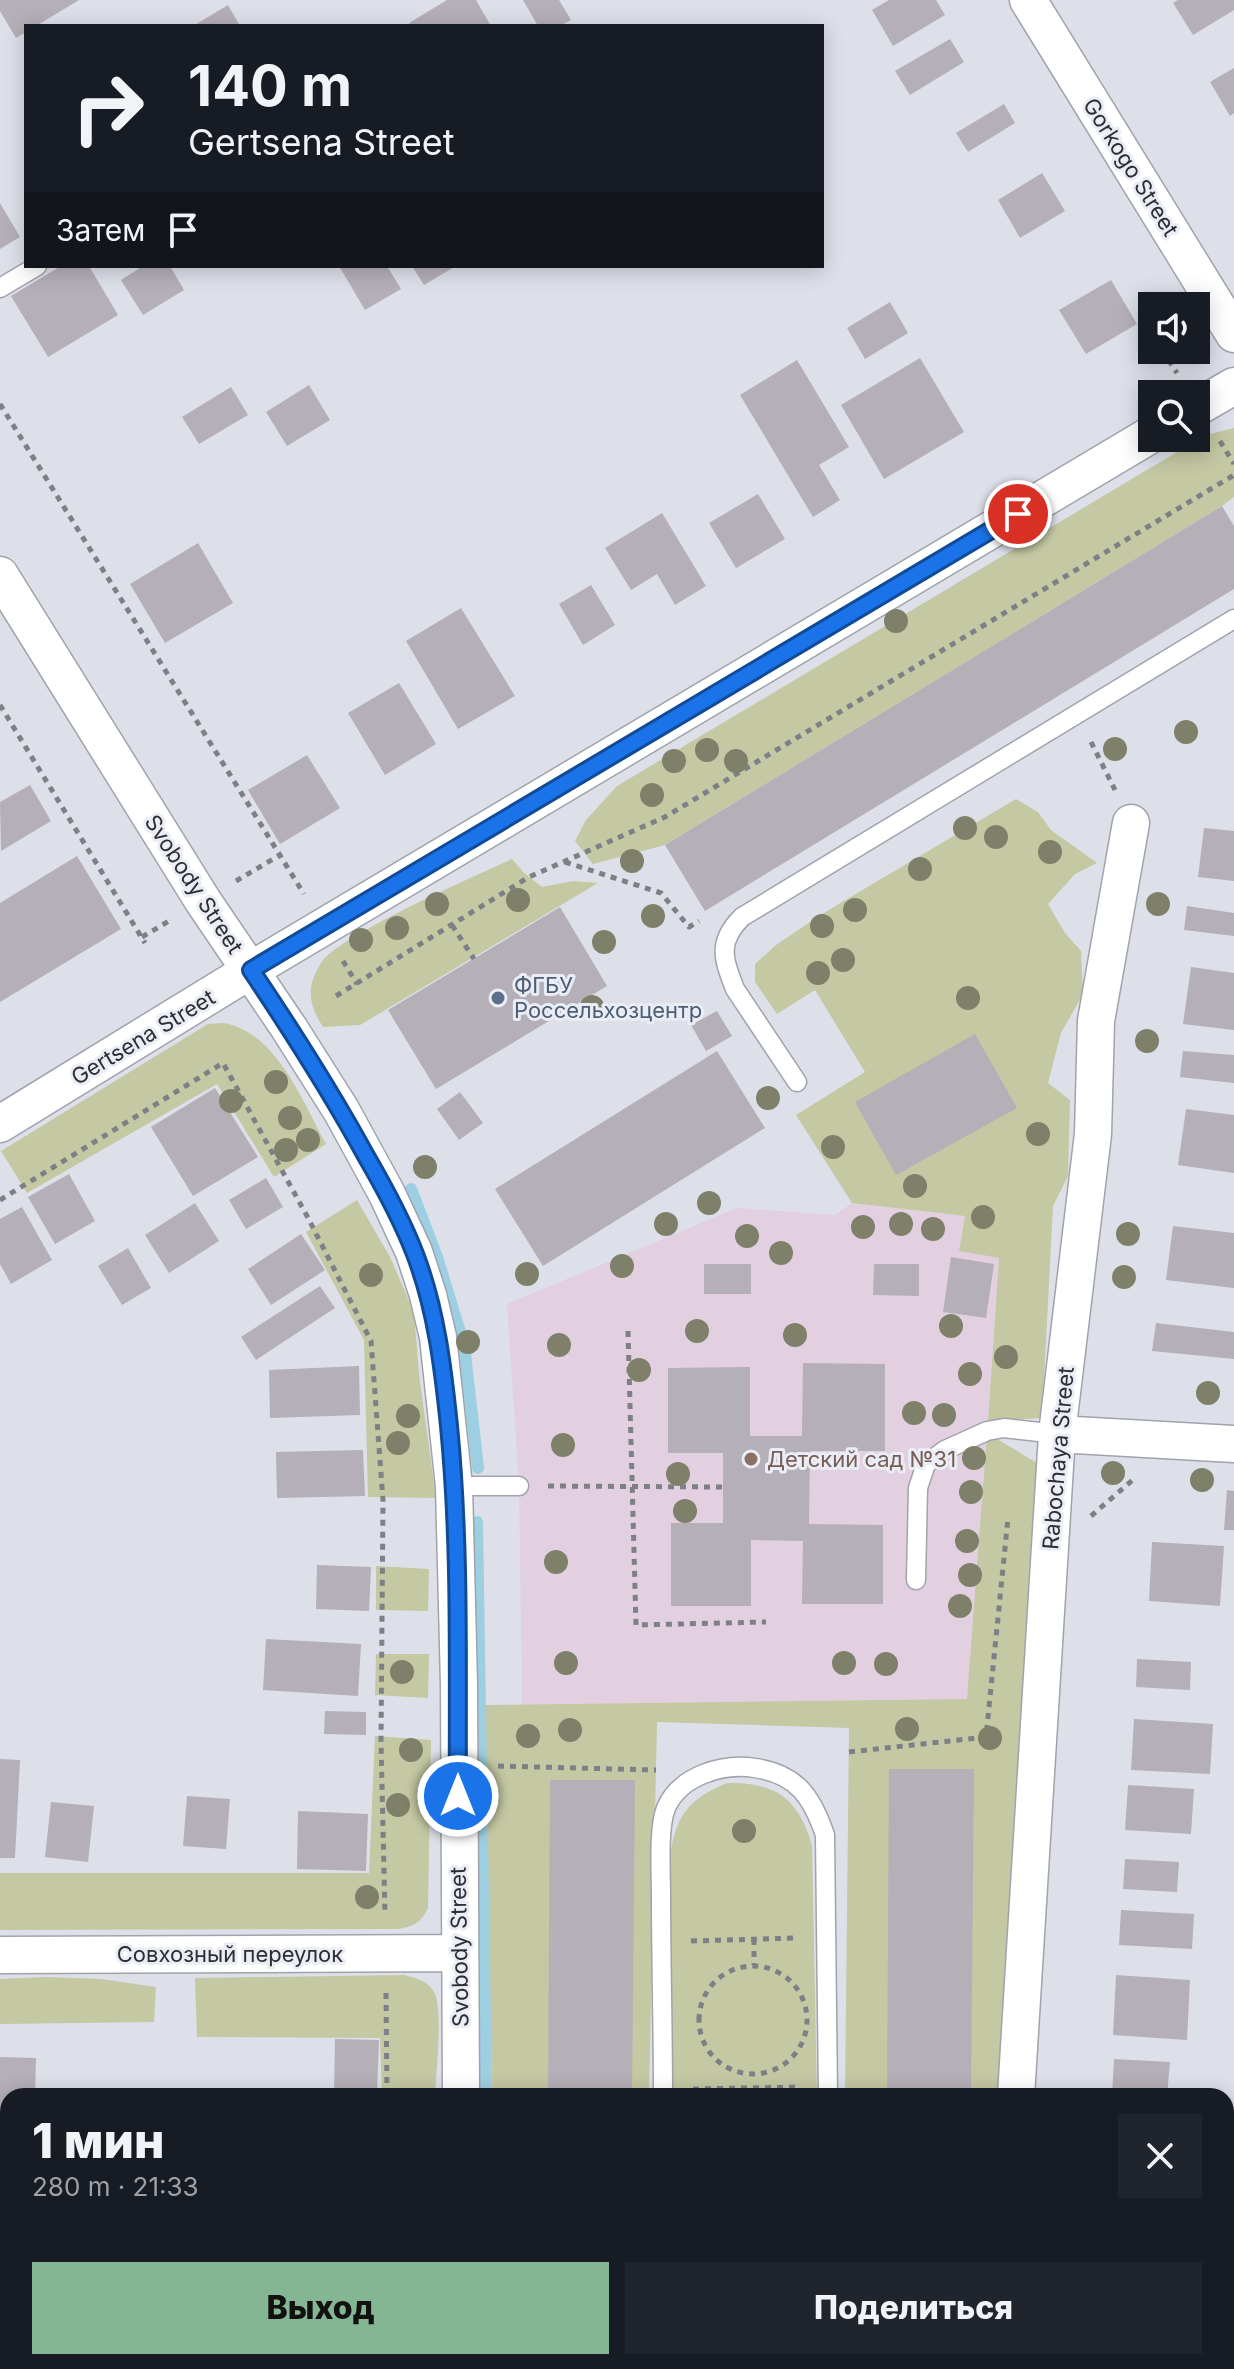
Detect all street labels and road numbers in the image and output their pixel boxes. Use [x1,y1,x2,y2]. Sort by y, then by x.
street label: Gorkogo Street [1078,93,1184,241]
street label: Svobody Street [139,810,249,958]
street label: Gertsena Street [66,984,220,1090]
street label: Rabochaya Street [1037,1365,1079,1551]
street label: Svobody Street [445,1867,473,2027]
street label: Совхозный переулок [117,1941,343,1967]

